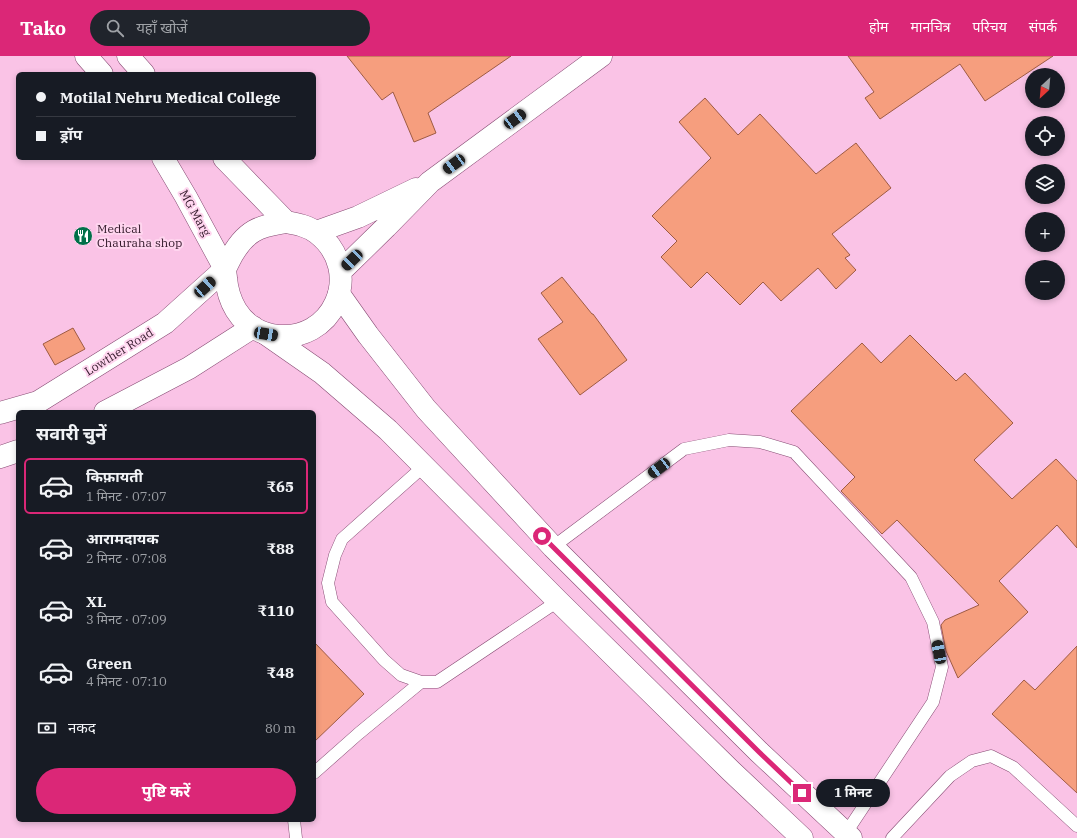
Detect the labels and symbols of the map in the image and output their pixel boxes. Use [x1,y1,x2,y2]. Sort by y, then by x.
north arrow [1025,68,1065,108]
car [502,107,528,131]
car [441,152,467,176]
street label: MG Marg [177,187,215,239]
place label: Medical Chauraha shop [97,221,182,250]
restaurant icon: Medical Chauraha shop [72,225,94,247]
car [339,247,365,273]
car [192,275,218,299]
street label: Lowther Road [82,325,156,379]
car [253,326,279,342]
car [646,456,672,480]
route start [533,527,551,545]
car [931,639,947,665]
callout: 1 मिनट [816,779,890,807]
route end [793,784,811,802]

